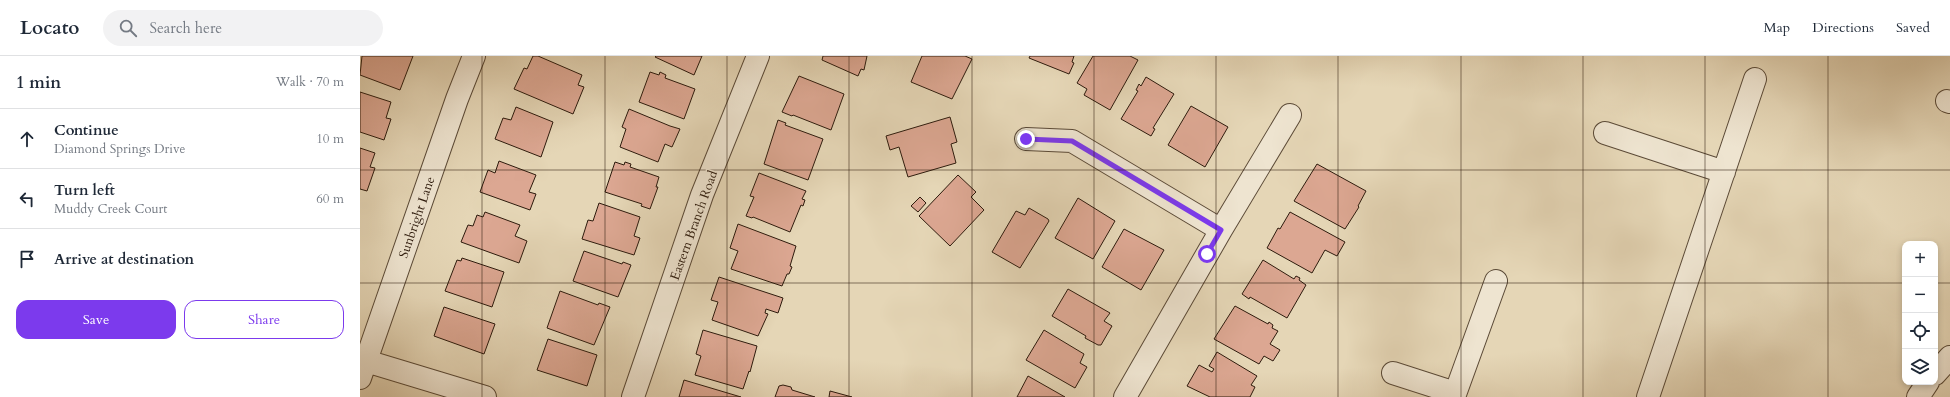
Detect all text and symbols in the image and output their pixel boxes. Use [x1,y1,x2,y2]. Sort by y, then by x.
search box [103,10,383,46]
text: Locato [20,15,79,41]
icon: search [117,17,139,39]
text: Search here [149,18,222,38]
text: Map [1764,18,1790,37]
text: Directions [1812,18,1874,37]
text: Saved [1896,18,1930,37]
text: 1 min [16,71,61,94]
text: Walk · 70 m [276,73,344,91]
text: Continue [54,120,119,140]
icon: ahead [16,128,38,150]
text: 10 m [316,130,344,148]
route end [1017,130,1035,148]
text: Diamond Springs Drive [54,140,185,158]
street label: Eastern Branch Road [666,168,722,283]
street label: Sunbright Lane [395,174,439,261]
text: Turn left [54,180,115,200]
icon: left [16,188,38,210]
text: 60 m [316,190,344,208]
text: Muddy Creek Court [54,200,167,218]
map controls [1902,241,1938,385]
button: + [1902,241,1938,277]
route start [1198,245,1216,263]
icon: arrive [16,248,38,270]
text: Arrive at destination [54,249,194,269]
button: − [1902,277,1938,313]
button: Save [16,300,176,339]
button: Share [184,300,344,339]
button: locate [1902,313,1938,349]
button: layers [1902,349,1938,385]

